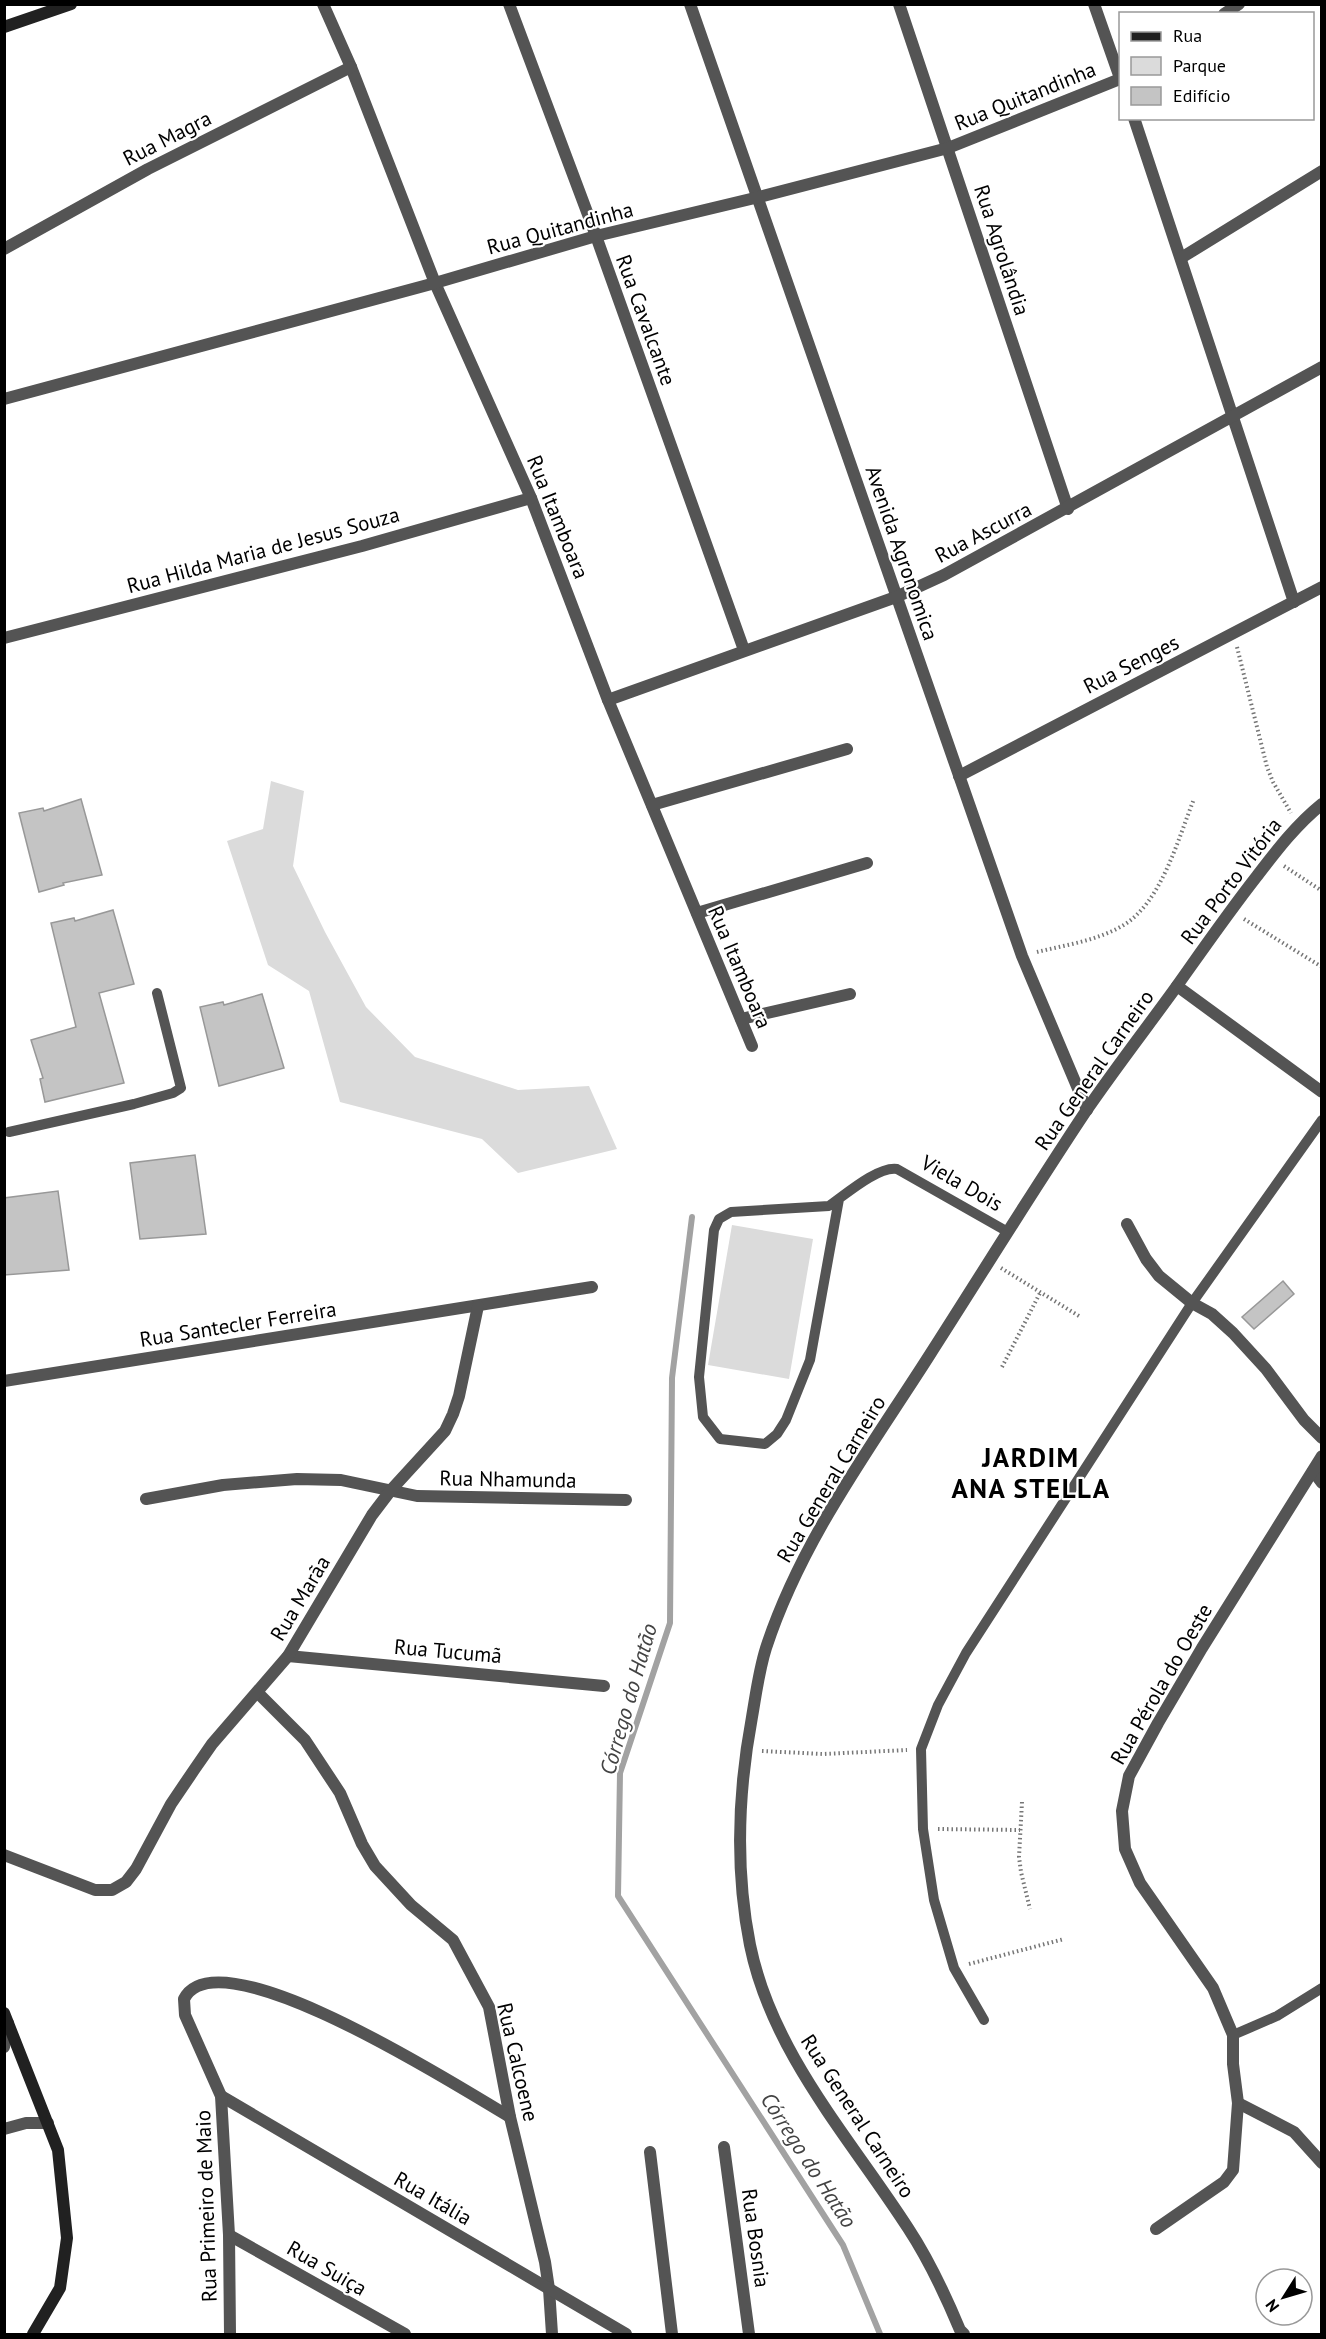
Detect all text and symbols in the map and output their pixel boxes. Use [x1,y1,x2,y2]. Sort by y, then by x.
legend [1119,12,1314,120]
text: Rua [1173,24,1202,47]
text: Parque [1173,54,1226,77]
street label: Rua Quitandinha [950,55,1100,137]
text: Edifício [1173,84,1230,107]
street label: Rua Magra [118,104,216,172]
street label: Rua Agrolândia [968,181,1036,319]
street label: Rua Quitandinha [484,196,636,260]
street label: Rua Cavalcante [610,251,682,389]
street label: Rua Itamboara [521,451,595,583]
street label: Avenida Agronomica [859,462,945,644]
street label: Rua Ascurra [930,495,1036,569]
street label: Rua Hilda Maria de Jesus Souza [124,501,402,599]
street label: Rua Senges [1079,628,1183,700]
street label: Rua Porto Vitória [1175,812,1287,950]
street label: Rua Itamboara [702,901,778,1033]
street label: Rua General Carneiro [1028,984,1160,1156]
street label: Viela Dois [915,1148,1008,1217]
street label: Rua Santecler Ferreira [138,1295,338,1353]
street label: Rua General Carneiro [771,1391,891,1567]
district label: JARDIM ANA STELLA [951,1440,1111,1505]
street label: Rua Nhamunda [439,1464,577,1494]
street label: Rua Marãa [264,1550,336,1646]
street label: Rua Pérola do Oeste [1104,1599,1218,1769]
water label: Córrego do Hatão [593,1620,663,1778]
street label: Rua Tucumã [393,1633,503,1669]
street label: Rua Calcoene [491,2000,545,2124]
street label: Rua General Carneiro [795,2029,921,2203]
water label: Córrego do Hatão [755,2087,863,2233]
street label: Rua Primeiro de Maio [189,2109,223,2303]
street label: Rua Itália [389,2165,477,2231]
street label: Rua Bosnia [736,2187,776,2289]
street label: Rua Suiça [282,2234,372,2302]
north arrow [1254,2267,1314,2327]
text: N [1261,2296,1283,2316]

